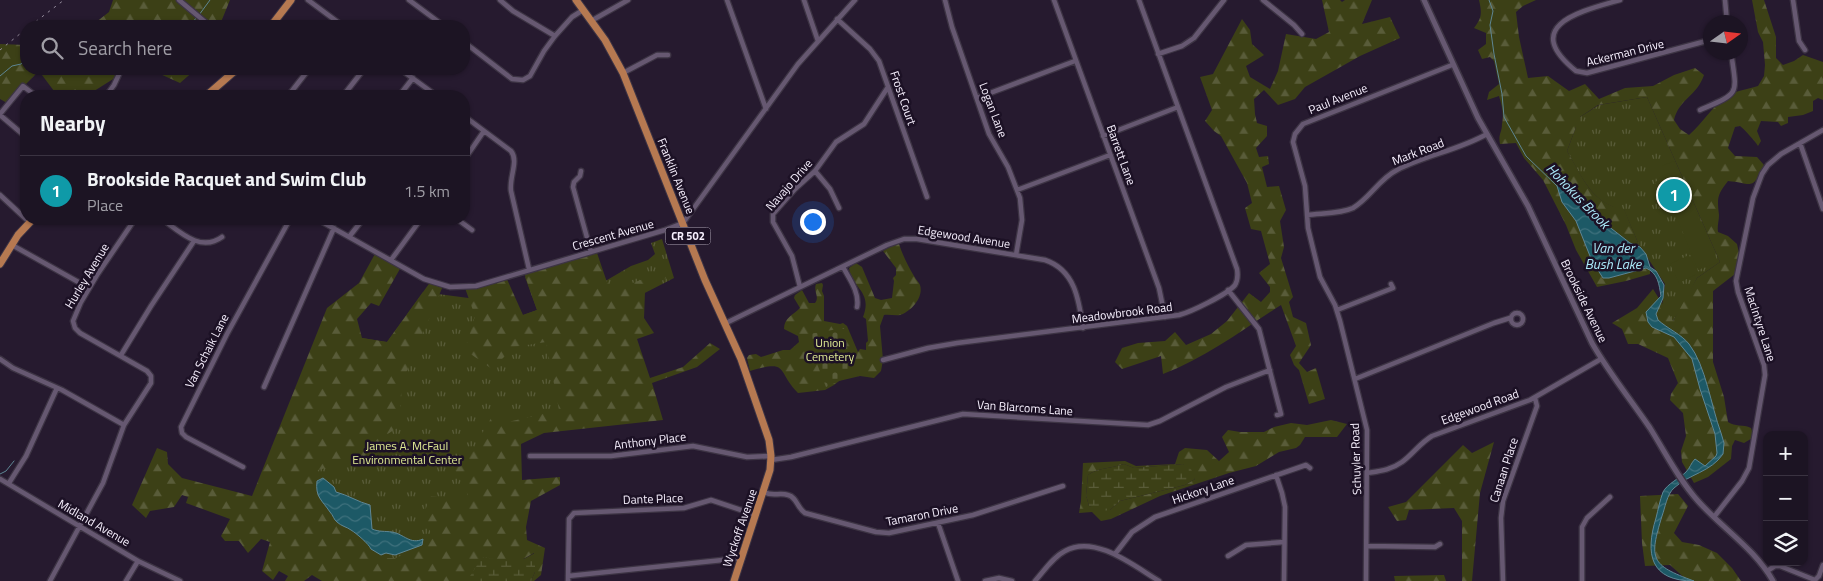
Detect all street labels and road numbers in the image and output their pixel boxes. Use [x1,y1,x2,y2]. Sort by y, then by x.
street label: Ackerman Drive [1584,34,1666,71]
street label: Frost Court [885,68,922,128]
street label: Paul Avenue [1305,78,1370,119]
street label: Logan Lane [974,80,1013,140]
street label: Barrett Lane [1102,122,1141,188]
street label: Mark Road [1389,133,1447,170]
street label: Franklin Avenue [653,135,700,217]
street label: Navajo Drive [761,154,817,215]
street label: Crescent Avenue [570,214,656,255]
street label: Edgewood Avenue [917,220,1012,253]
road number: CR 502 [666,228,710,245]
street label: Hurley Avenue [60,239,114,312]
street label: Brookside Avenue [1556,256,1613,346]
street label: MacIntyre Lane [1739,284,1782,364]
street label: Meadowbrook Road [1071,297,1173,328]
street label: Van Schaik Lane [180,310,233,391]
street label: Edgewood Road [1438,384,1522,429]
street label: Van Blarcoms Lane [976,395,1074,420]
street label: Schuyler Road [1345,423,1366,495]
street label: Anthony Place [613,427,687,454]
street label: Canaan Place [1484,435,1523,505]
street label: Hickory Lane [1169,470,1237,509]
street label: Wyckoff Avenue [717,486,762,570]
street label: Dante Place [623,488,683,509]
street label: Midland Avenue [55,494,134,551]
street label: Tamaron Drive [884,498,960,531]

